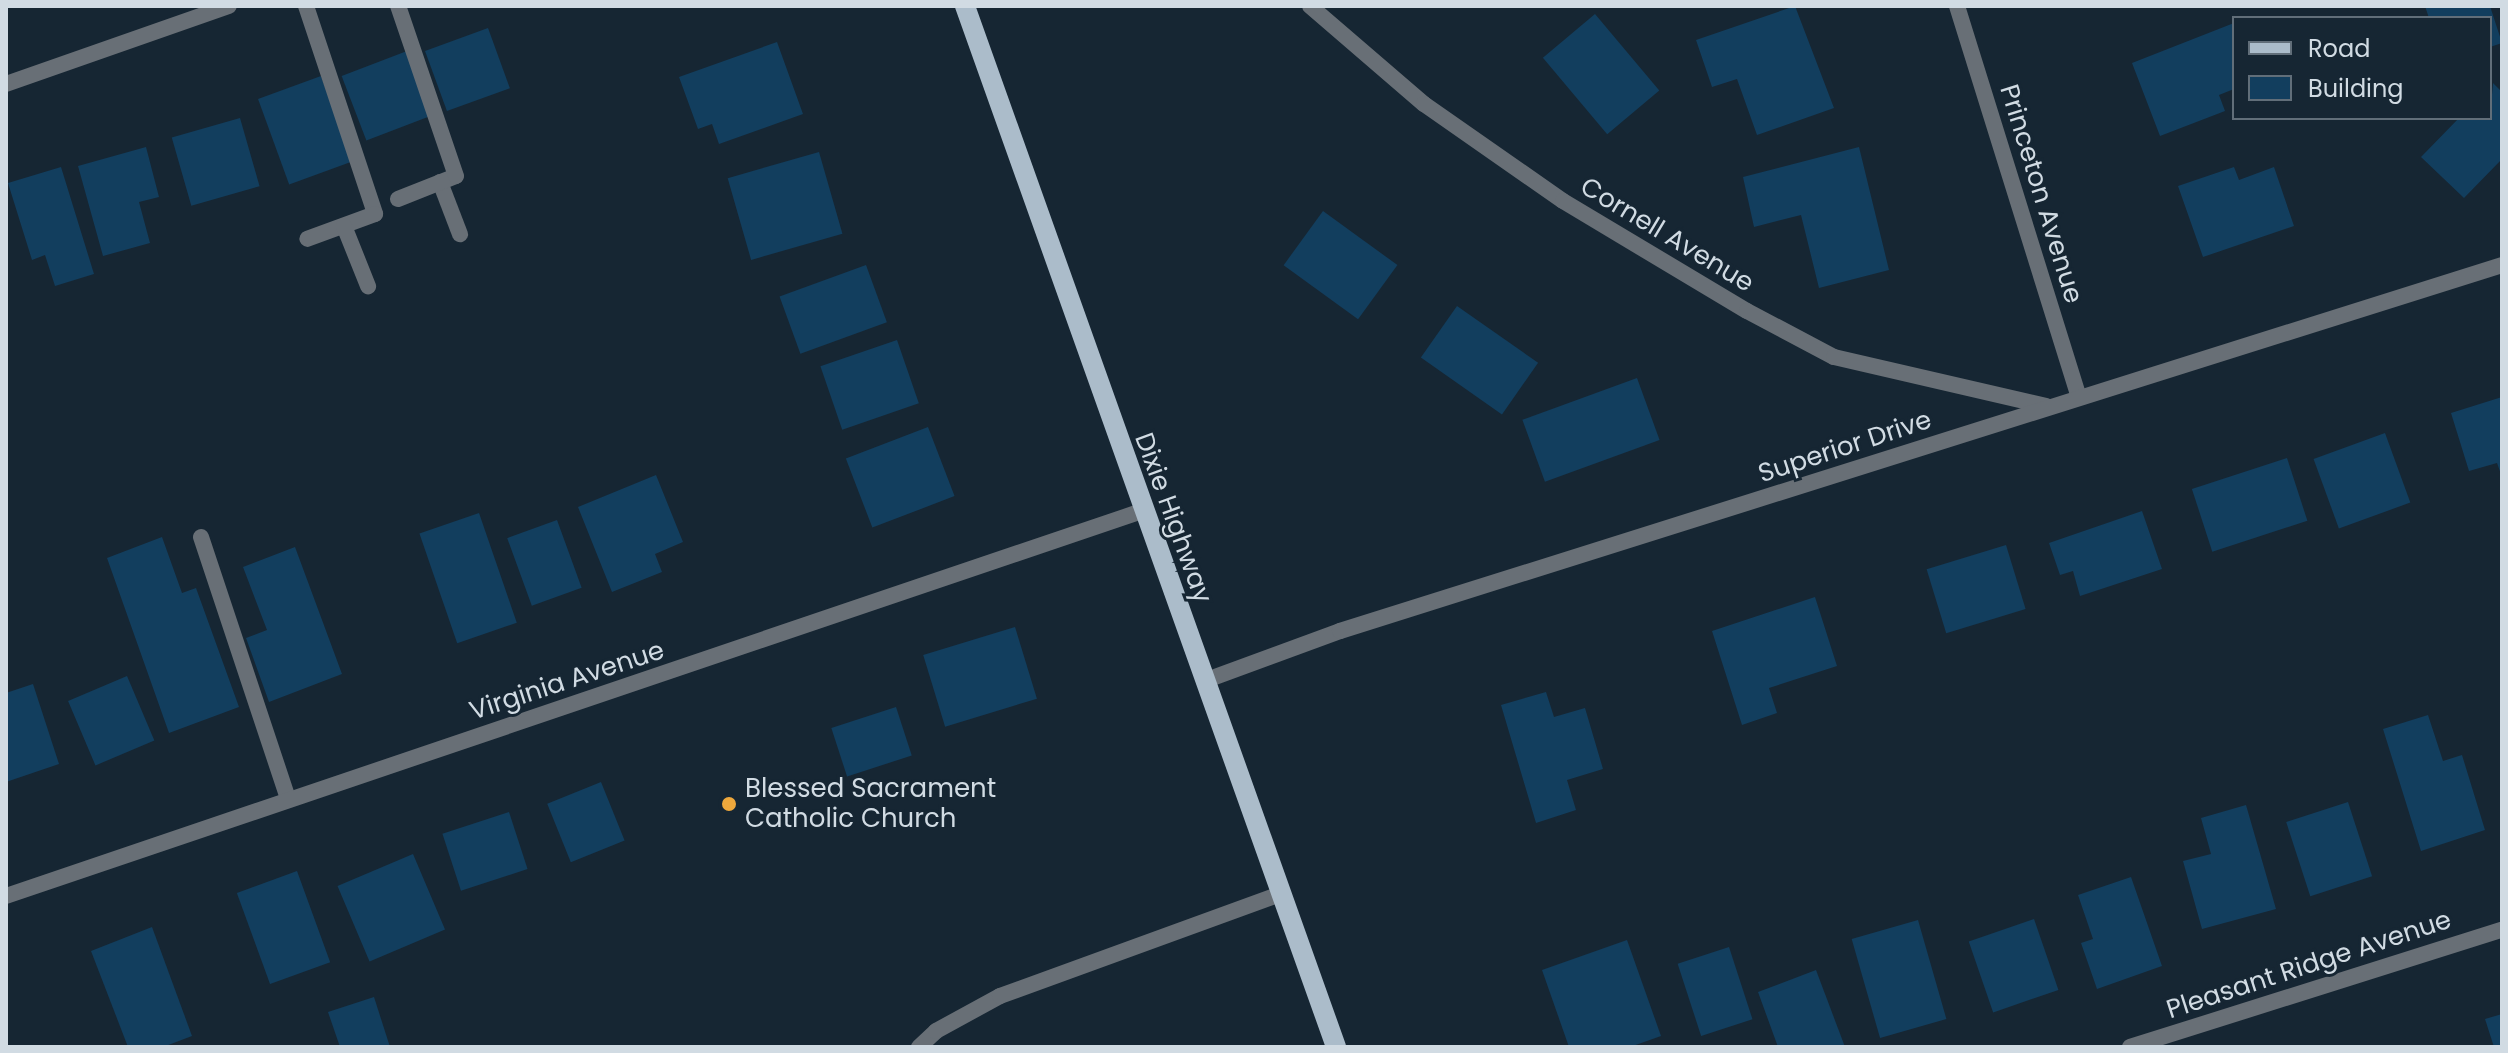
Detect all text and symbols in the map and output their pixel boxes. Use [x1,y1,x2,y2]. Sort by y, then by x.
legend [2232,16,2492,120]
text: Road [2308,32,2370,65]
text: Building [2308,72,2404,105]
street label: Princeton Avenue [1993,81,2089,307]
street label: Cornell Avenue [1575,171,1759,299]
street label: Superior Drive [1755,404,1935,490]
street label: Dixie Highway [1128,429,1218,607]
street label: Virginia Avenue [466,635,668,727]
place label: Blessed Sacrament Catholic Church [745,773,996,834]
marker: Blessed Sacrament Catholic Church [720,795,738,813]
street label: Pleasant Ridge Avenue [2163,904,2455,1026]

